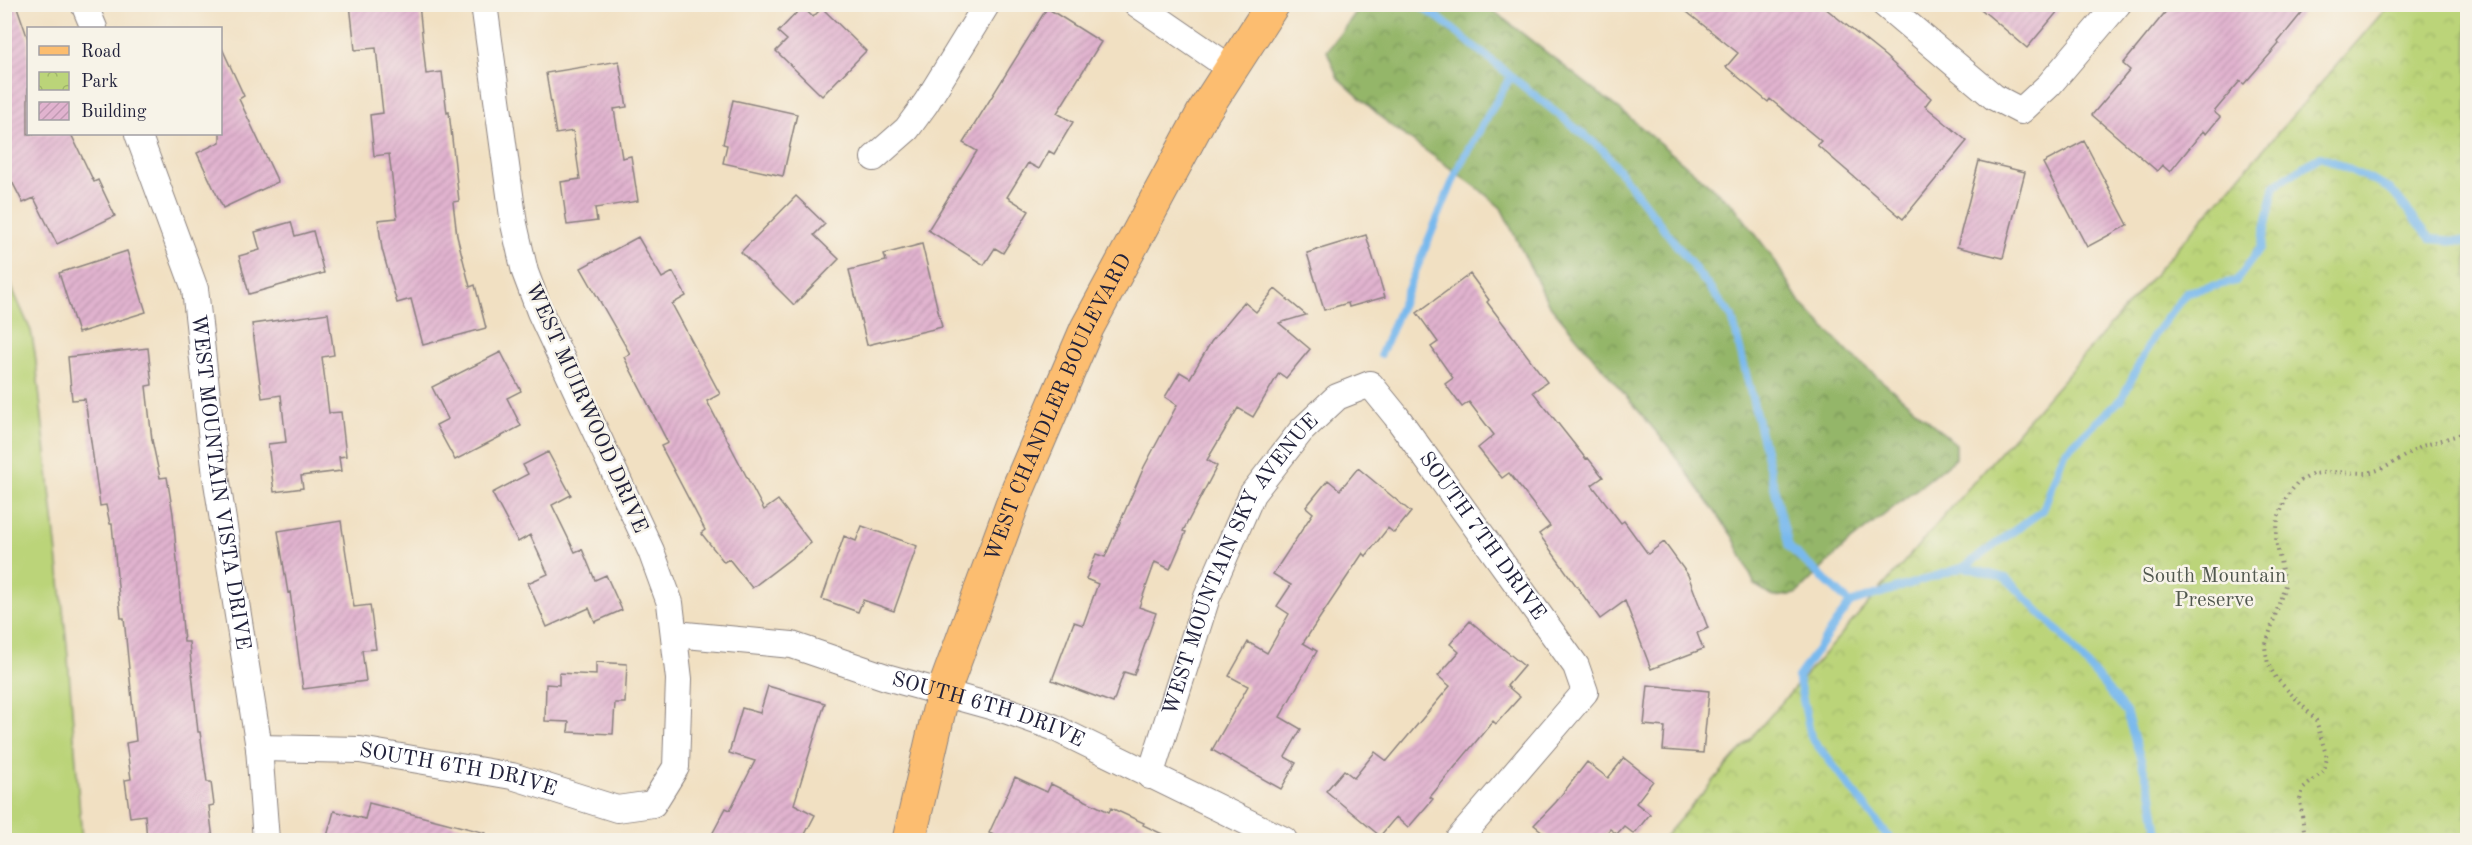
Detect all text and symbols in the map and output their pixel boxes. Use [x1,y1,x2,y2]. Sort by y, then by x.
legend [27,27,222,135]
text: Road [81,43,121,61]
text: Park [81,73,118,91]
text: Building [81,103,147,121]
street label: WEST CHANDLER BOULEVARD [982,250,1135,564]
street label: WEST MUIRWOOD DRIVE [521,280,651,536]
street label: WEST MOUNTAIN VISTA DRIVE [187,313,254,651]
street label: WEST MOUNTAIN SKY AVENUE [1160,410,1322,718]
street label: SOUTH 7TH DRIVE [1415,448,1550,624]
park label: South Mountain Preserve [2142,566,2286,611]
street label: SOUTH 6TH DRIVE [890,669,1088,751]
street label: SOUTH 6TH DRIVE [358,740,559,800]

